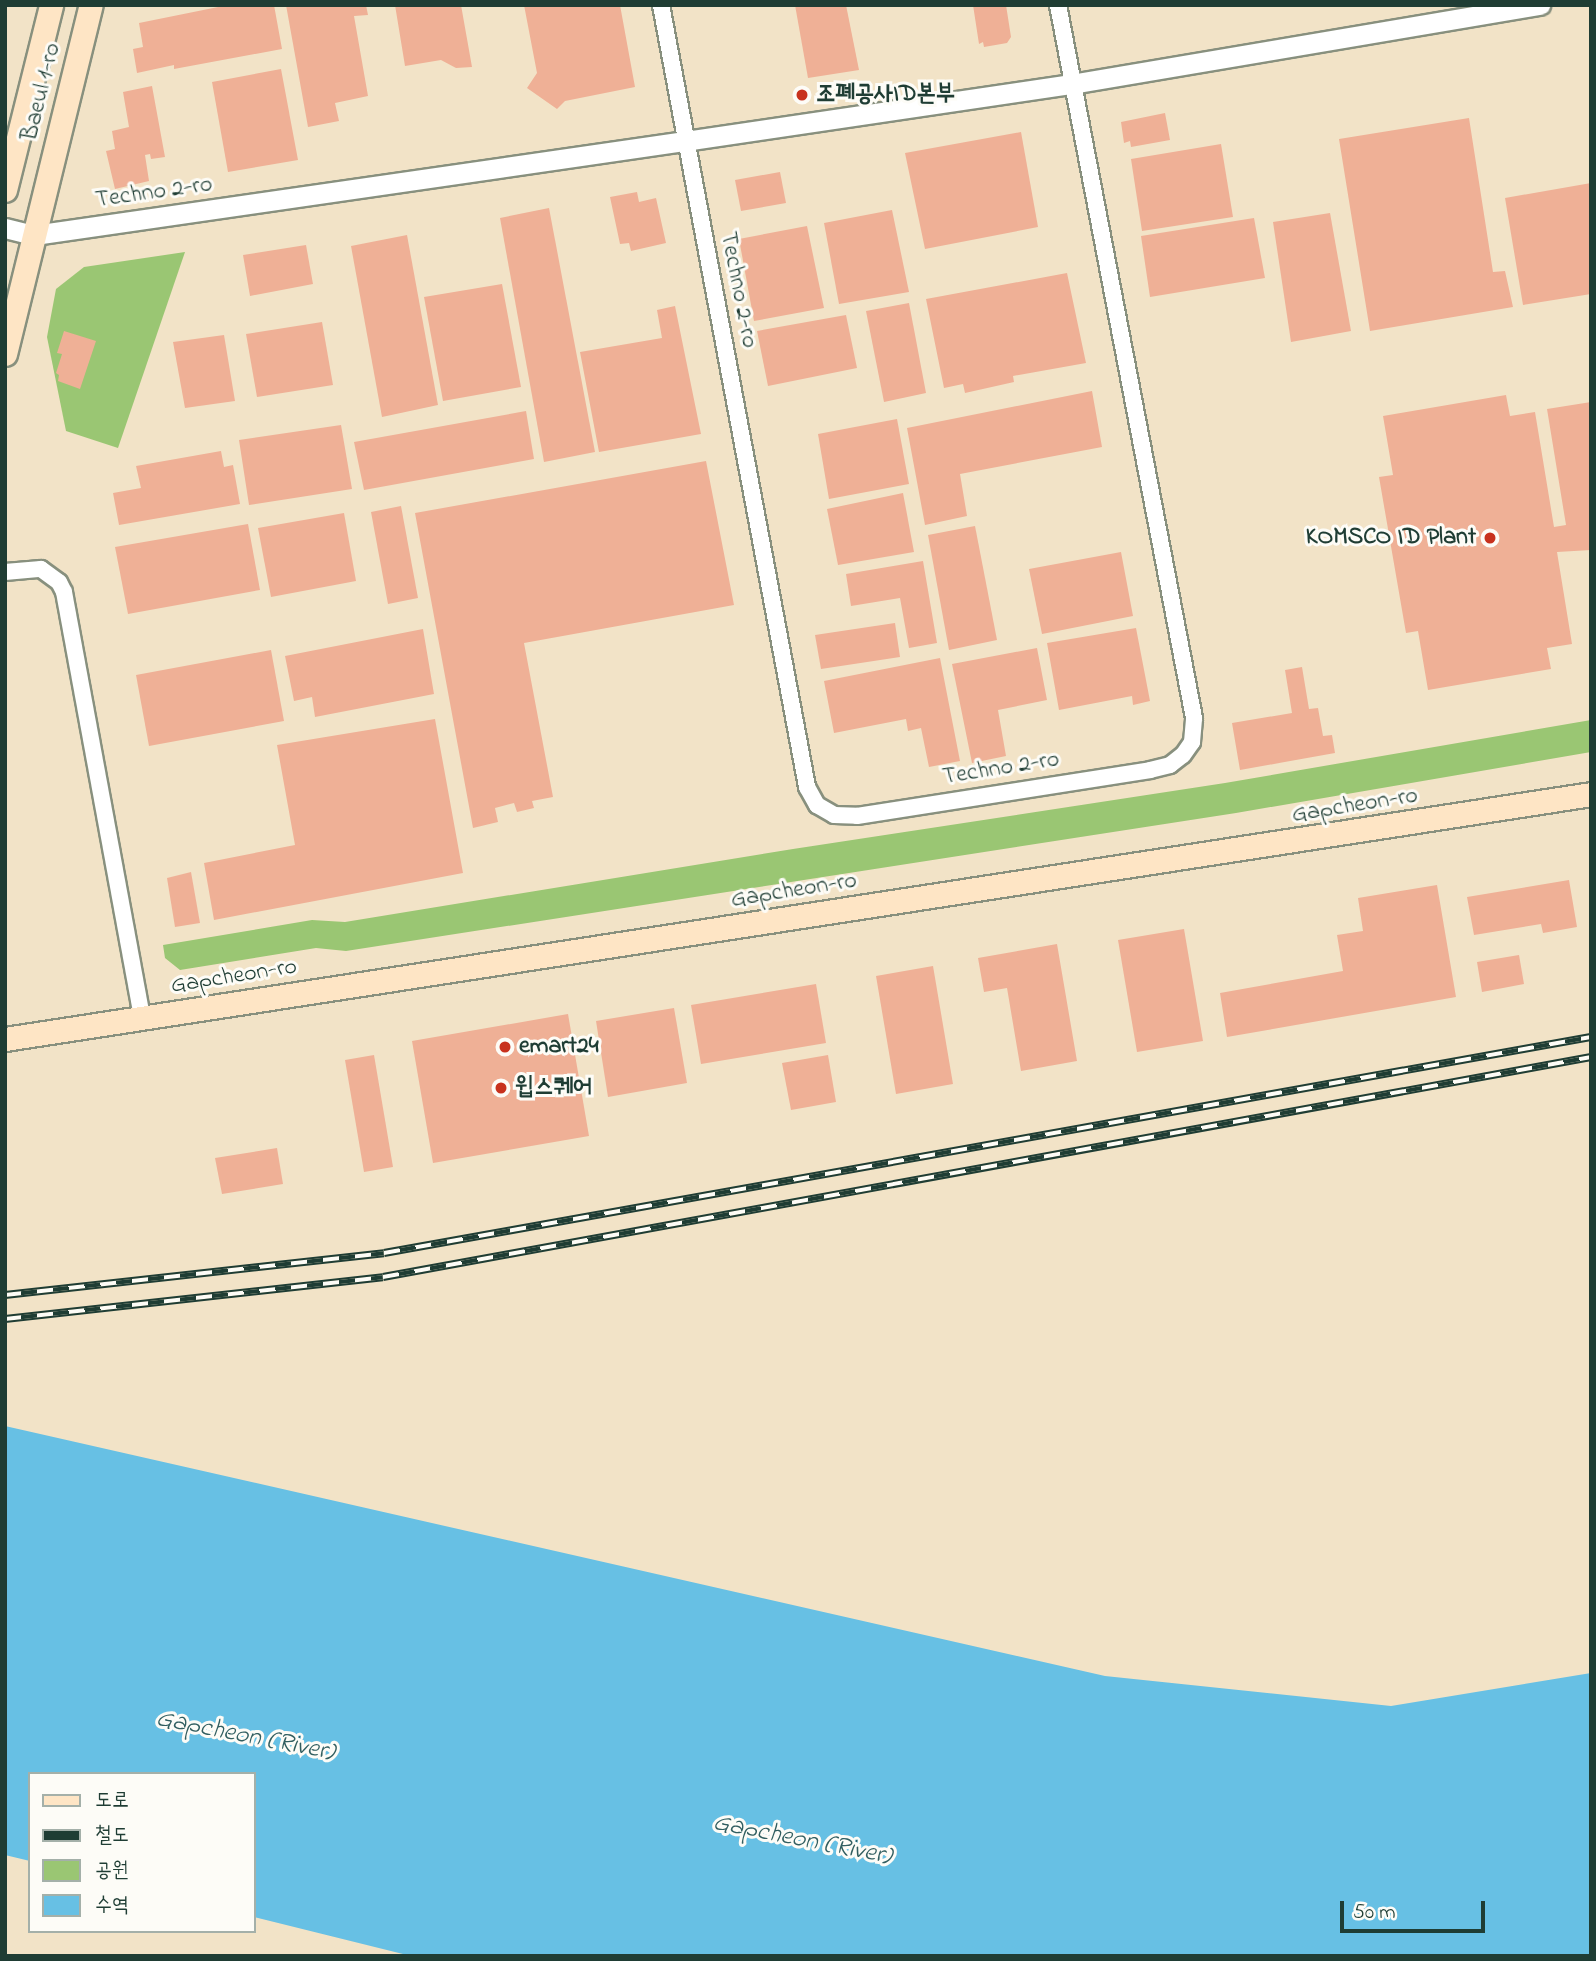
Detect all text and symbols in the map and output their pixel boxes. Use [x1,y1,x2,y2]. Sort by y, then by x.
street label: Baeul 1-ro [16,40,68,144]
place label: 조폐공사ID본부 [816,81,955,109]
marker: 조폐공사ID본부 [794,87,810,103]
street label: Techno 2-ro [94,171,214,215]
street label: Techno 2-ro [713,229,763,351]
place label: KOMSCO ID Plant [1306,524,1476,552]
marker: KOMSCO ID Plant [1482,530,1498,546]
street label: Techno 2-ro [941,746,1061,792]
street label: Gapcheon-ro [1290,782,1420,830]
street label: Gapcheon-ro [729,867,859,915]
street label: Gapcheon-ro [169,953,299,1001]
place label: emart24 [519,1033,599,1061]
marker: emart24 [497,1039,513,1055]
place label: 윕스퀘어 [515,1074,592,1102]
marker: 윕스퀘어 [493,1080,509,1096]
water label: Gapcheon (River) [153,1704,337,1770]
legend [28,1772,256,1933]
text: 도로 [95,1786,129,1816]
water label: Gapcheon (River) [710,1808,894,1874]
text: 철도 [95,1821,129,1851]
text: 공원 [95,1856,129,1886]
scale bar [1344,1888,1489,1932]
text: 수역 [95,1891,129,1921]
text: 50 m [1353,1898,1396,1928]

